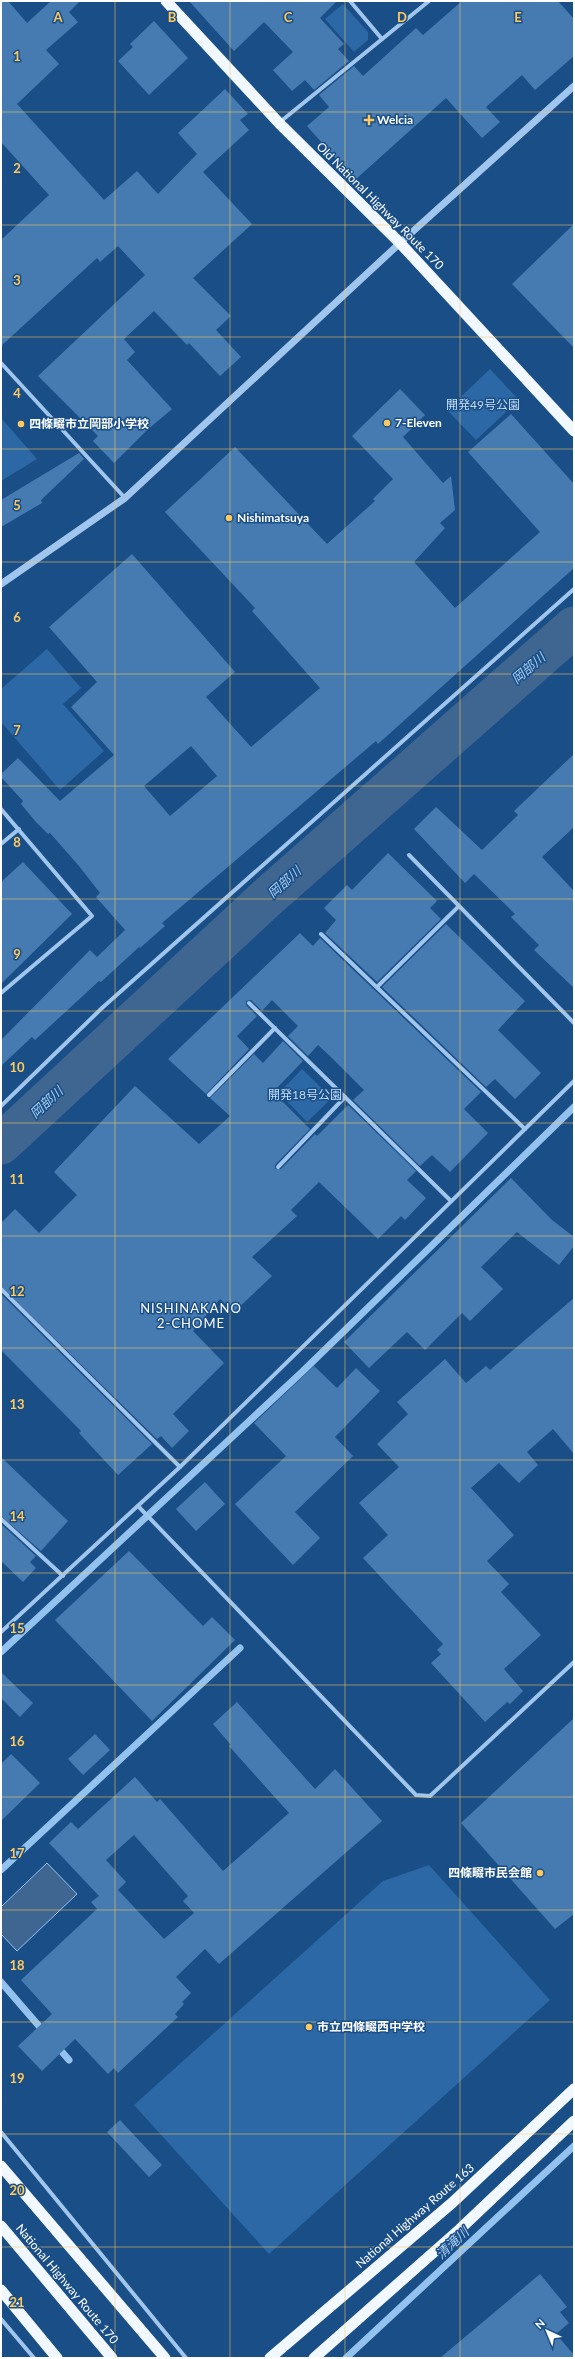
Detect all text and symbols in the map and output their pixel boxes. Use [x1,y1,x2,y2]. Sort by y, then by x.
text: A [52,9,63,25]
text: B [168,9,177,25]
text: C [284,9,293,25]
text: D [397,9,407,25]
text: E [514,9,522,25]
text: 1 [13,48,21,64]
place label: Welcia [377,112,413,127]
marker: Welcia [364,115,374,125]
street label: Old National Highway Route 170 [314,139,447,272]
text: 2 [13,160,21,176]
text: 3 [13,272,21,288]
text: 4 [13,385,21,401]
park label: 開発49号公園 [446,397,520,412]
place label: 7-Eleven [395,415,442,430]
place label: 四條畷市立岡部小学校 [29,416,149,431]
marker: 7-Eleven [382,418,392,428]
marker: 四條畷市立岡部小学校 [16,419,26,429]
text: 5 [13,497,21,513]
place label: Nishimatsuya [237,510,309,525]
marker: Nishimatsuya [224,513,234,523]
text: 6 [13,609,21,625]
water label: 岡部川 [508,648,549,687]
text: 7 [13,722,21,738]
text: 8 [13,834,21,850]
water label: 岡部川 [264,862,305,901]
text: 9 [13,946,21,962]
text: 10 [9,1059,25,1075]
water label: 岡部川 [26,1081,67,1121]
park label: 開発18号公園 [268,1087,342,1102]
text: 11 [9,1171,25,1187]
text: 12 [9,1283,25,1299]
district label: NISHINAKANO 2-CHOME [140,1300,242,1331]
text: 13 [9,1396,25,1412]
text: 14 [9,1508,25,1524]
text: 15 [9,1620,25,1636]
text: 16 [9,1733,25,1749]
text: 17 [9,1845,25,1861]
place label: 四條畷市民会館 [448,1865,532,1880]
marker: 四條畷市民会館 [535,1868,545,1878]
text: 18 [9,1957,25,1973]
place label: 市立四條畷西中学校 [317,2019,425,2034]
marker: 市立四條畷西中学校 [304,2022,314,2032]
text: 19 [9,2070,25,2086]
street label: National Highway Route 163 [352,2160,477,2271]
text: 20 [9,2182,25,2198]
street label: National Highway Route 170 [13,2221,122,2347]
water label: 清滝川 [432,2222,473,2262]
text: 21 [9,2294,25,2310]
north arrow [527,2311,567,2351]
text: N [532,2316,547,2331]

